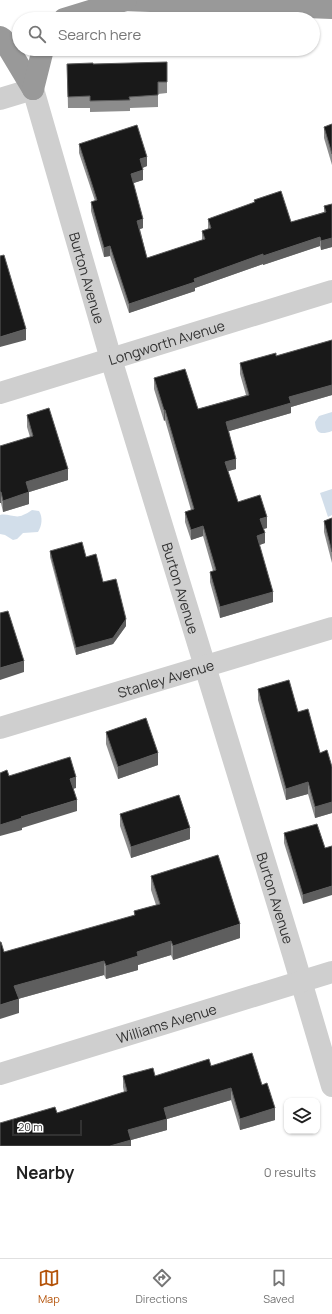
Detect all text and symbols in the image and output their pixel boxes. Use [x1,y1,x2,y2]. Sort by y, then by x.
search box [12,12,320,56]
icon: search [26,23,48,45]
text: Search here [58,24,141,45]
street label: Burton Avenue [65,230,110,326]
street label: Longworth Avenue [106,315,227,369]
street label: Burton Avenue [158,540,204,636]
street label: Stanley Avenue [115,655,216,702]
street label: Burton Avenue [253,850,299,946]
street label: Williams Avenue [114,999,219,1047]
map controls [284,1098,320,1134]
button: layers [284,1098,320,1134]
scale bar [12,1118,82,1137]
text: 20 m [18,1119,43,1134]
text: Nearby [16,1161,74,1184]
text: 0 results [264,1163,316,1181]
tab: Map [38,1267,60,1306]
tab: Directions [135,1267,188,1306]
tab: Saved [263,1267,294,1306]

